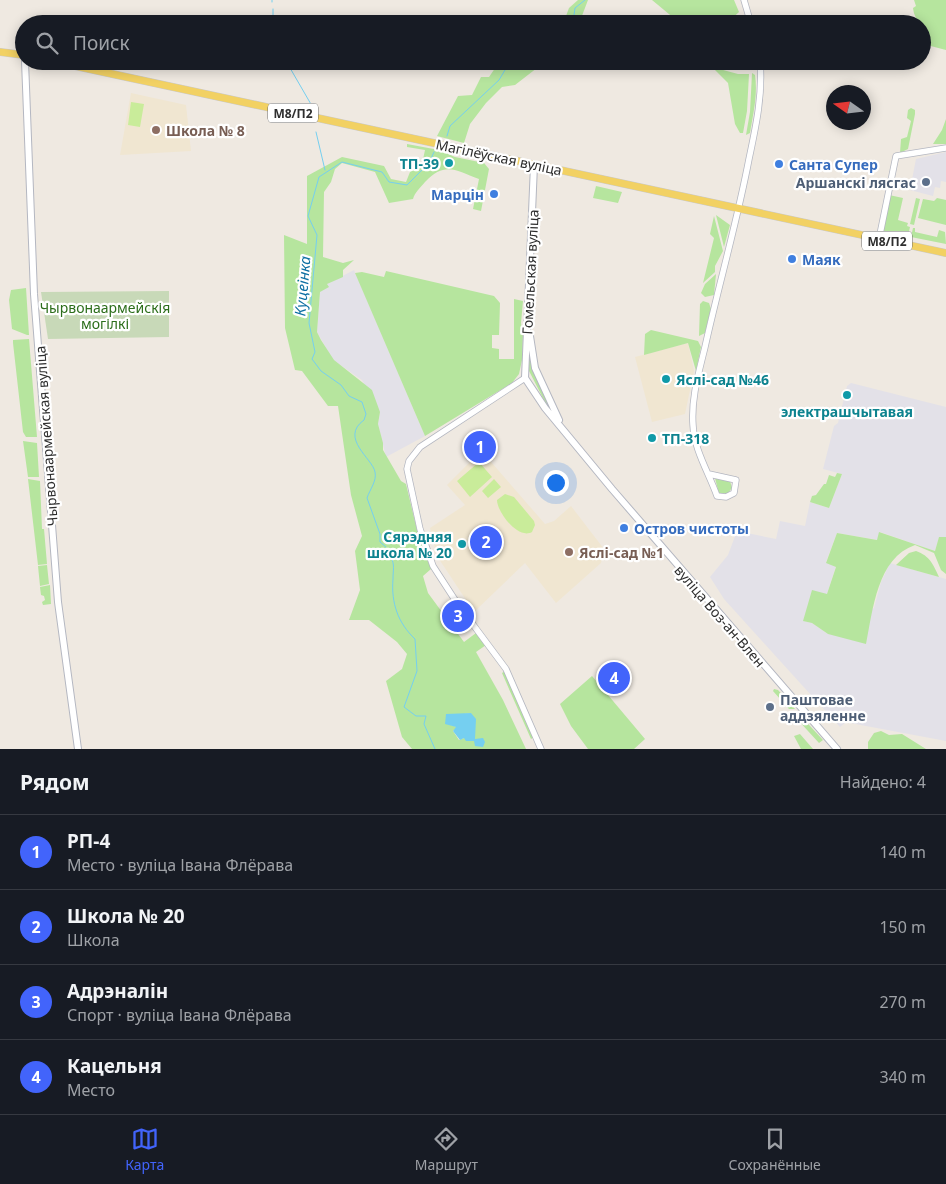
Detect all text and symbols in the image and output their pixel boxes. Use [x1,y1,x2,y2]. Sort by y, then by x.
search box [15,15,931,70]
icon: search [33,29,61,57]
text: Поиск [73,30,129,56]
north arrow [826,85,871,130]
road number: М8/П2 [268,104,318,122]
place label: Школа № 8 [166,121,245,140]
marker: Школа № 8 [150,124,162,136]
street label: Магілёўская вуліца [434,134,564,180]
place label: ТП-39 [400,154,439,173]
place label: Санта Супер [789,155,878,174]
marker: ТП-39 [443,157,455,169]
marker: Санта Супер [773,158,785,170]
place label: Аршанскі лясгас [796,173,916,192]
marker: Аршанскі лясгас [920,176,932,188]
place label: Марцін [431,185,484,204]
marker: Марцін [488,188,500,200]
street label: Гомельская вуліца [517,209,543,335]
road number: М8/П2 [862,232,912,250]
place label: Маяк [802,250,841,269]
marker: Маяк [786,253,798,265]
water label: Куцеінка [289,255,315,317]
park label: Чырвонаармейскія могілкі [40,298,170,333]
street label: Чырвонаармейская вуліца [30,345,62,527]
place label: Яслі-сад №46 [676,370,769,389]
marker: Яслі-сад №46 [660,373,672,385]
marker: электрашчытавая [841,389,853,401]
place label: электрашчытавая [781,402,913,421]
pin: 1 [464,428,496,466]
place label: ТП-318 [662,429,709,448]
marker: ТП-318 [646,432,658,444]
your location [543,470,569,496]
place label: Остров чистоты [634,519,749,538]
marker: Остров чистоты [618,522,630,534]
pin: 2 [470,523,502,561]
place label: Сярэдняя школа № 20 [367,527,452,562]
marker: Сярэдняя школа № 20 [456,538,468,550]
place label: Яслі-сад №1 [579,543,664,562]
marker: Яслі-сад №1 [563,546,575,558]
street label: вуліца Воз-ан-Влен [670,561,770,671]
pin: 3 [442,597,474,635]
pin: 4 [598,659,630,697]
place label: Паштовае аддзяленне [780,690,866,725]
marker: Паштовае аддзяленне [764,701,776,713]
text: Рядом [20,768,90,796]
text: Найдено: 4 [840,771,926,793]
text: РП-4 [67,828,110,854]
text: 1 [31,841,41,863]
text: 140 m [879,841,926,863]
text: Место · вуліца Івана Флёрава [67,854,293,876]
text: Школа № 20 [67,903,185,929]
text: 2 [31,916,41,938]
text: 150 m [879,916,926,938]
text: Школа [67,929,120,951]
text: Адрэналін [67,978,168,1004]
text: 3 [31,991,41,1013]
text: 270 m [879,991,926,1013]
text: Спорт · вуліца Івана Флёрава [67,1004,292,1026]
text: Кацельня [67,1053,162,1079]
text: 4 [31,1066,41,1088]
text: 340 m [879,1066,926,1088]
text: Место [67,1079,115,1101]
tab: Карта [125,1125,164,1174]
tab: Маршрут [415,1125,478,1174]
tab: Сохранённые [728,1125,821,1174]

